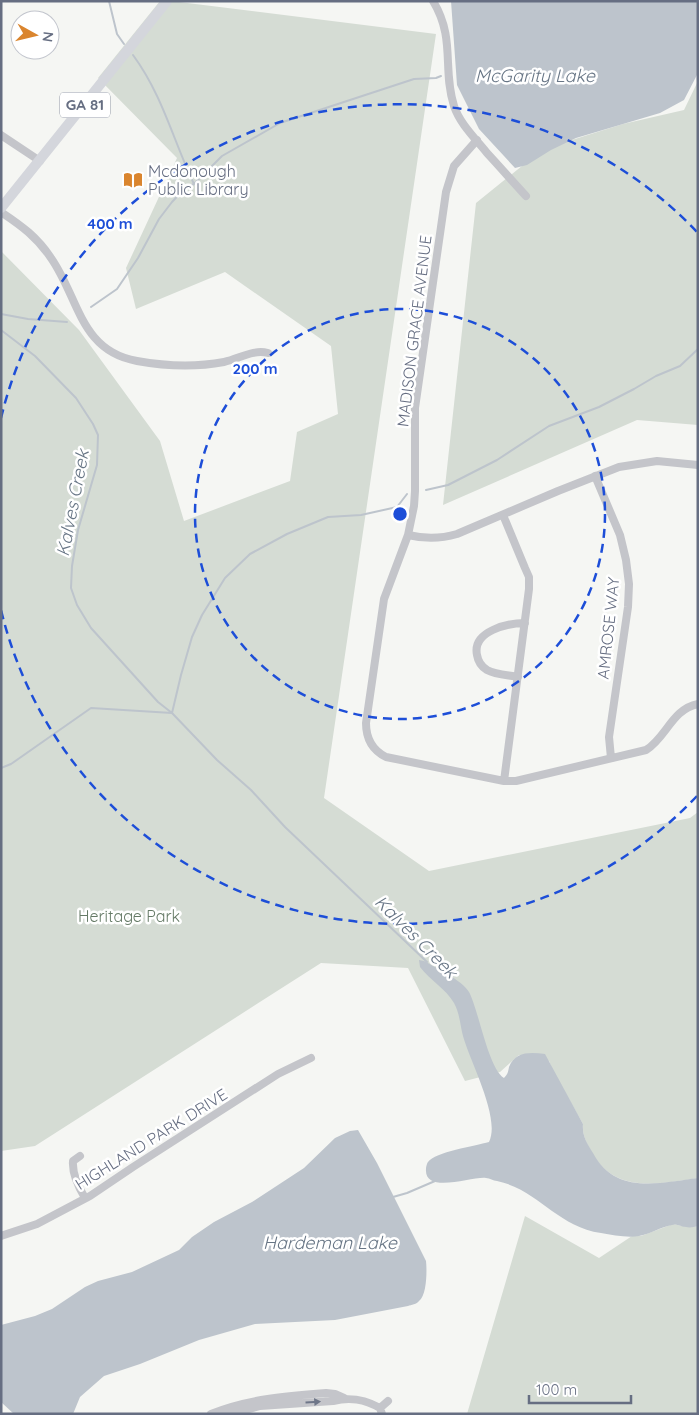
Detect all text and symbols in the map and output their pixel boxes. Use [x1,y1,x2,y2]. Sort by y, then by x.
north arrow [10,10,60,60]
text: N [38,30,58,43]
water label: McGarity Lake [475,64,596,87]
road number: GA 81 [60,92,110,118]
place label: Mcdonough Public Library [148,161,249,199]
library icon: Mcdonough Public Library [122,169,144,191]
text: 400 m [87,214,133,233]
street label: MADISON GRACE AVENUE [392,234,436,428]
text: 200 m [233,359,278,378]
water label: Kalves Creek [51,446,94,558]
centre of rings [391,505,409,523]
street label: AMROSE WAY [593,576,623,680]
water label: Kalves Creek [370,890,464,984]
park label: Heritage Park [78,906,180,926]
street label: HIGHLAND PARK DRIVE [71,1084,231,1194]
water label: Hardeman Lake [263,1231,398,1254]
scale bar [529,1372,632,1404]
text: 100 m [536,1380,577,1399]
one-way arrow [305,1397,321,1405]

